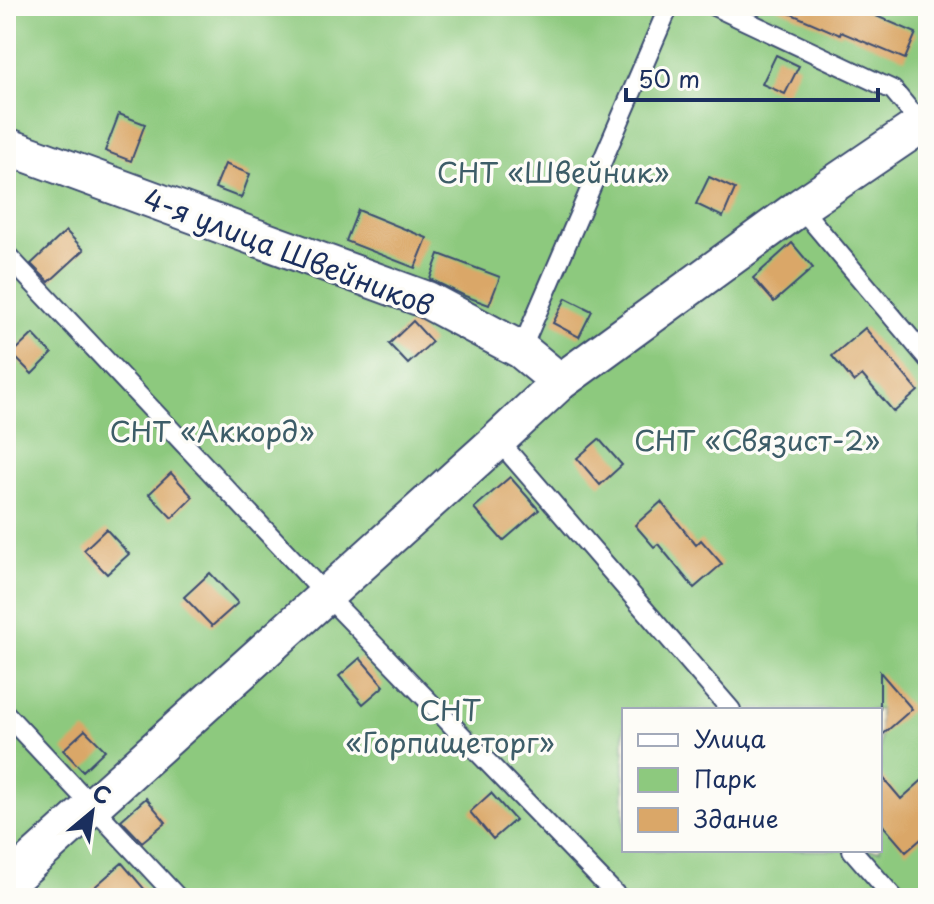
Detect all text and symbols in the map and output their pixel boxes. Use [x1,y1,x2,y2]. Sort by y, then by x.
scale bar [626,52,878,102]
text: 50 m [638,60,700,96]
park label: СНТ «Швейник» [437,150,669,193]
street label: 4-я улица Швейников [138,176,440,326]
park label: СНТ «Аккорд» [110,409,314,452]
park label: СНТ «Связист-2» [634,418,880,461]
park label: СНТ «Горпищеторг» [345,688,555,763]
legend [622,708,882,852]
text: Улица [694,720,766,756]
text: Парк [694,760,757,796]
north arrow [52,772,132,852]
text: С [87,775,118,812]
text: Здание [694,800,779,836]

